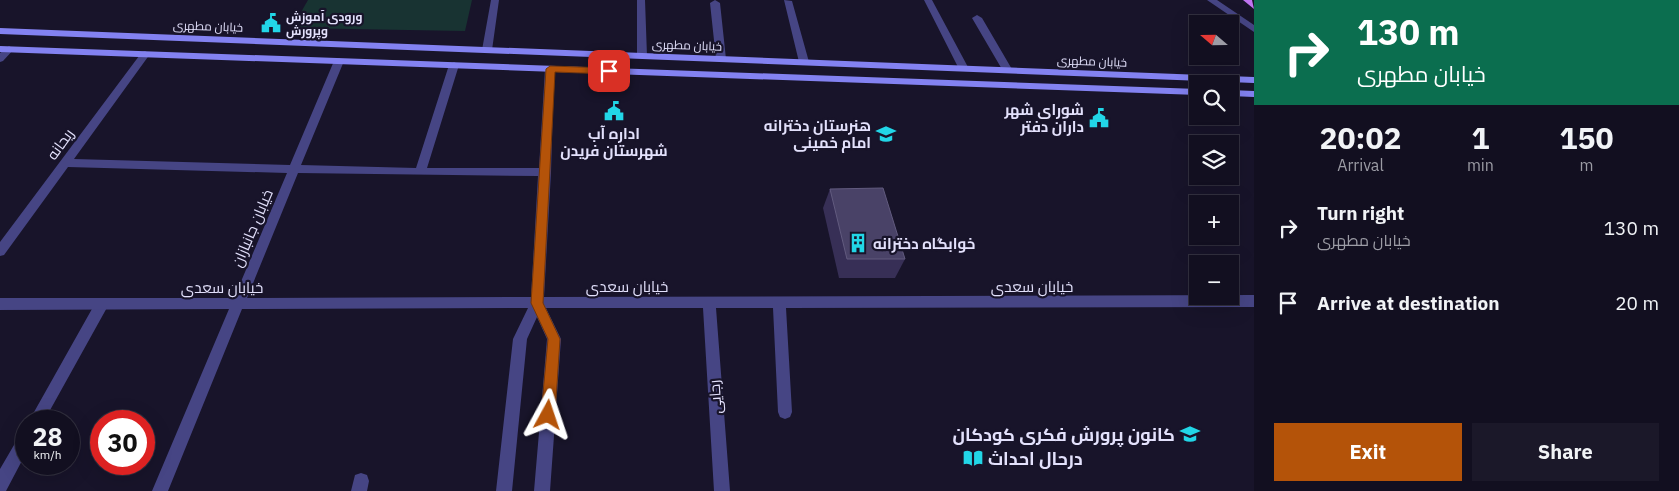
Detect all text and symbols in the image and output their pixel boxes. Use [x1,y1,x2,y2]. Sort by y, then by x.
place label: ورودی آموزش وپرورش [286,9,362,40]
text: 130 m [1357,9,1460,55]
public building icon: ورودی آموزش وپرورش [260,12,282,34]
north arrow [1189,15,1239,65]
map controls [1189,15,1239,305]
street label: خیابان مطهری [173,17,243,35]
icon: right [1274,20,1339,85]
street label: خیابان مطهری [652,36,722,54]
pin [588,50,630,92]
street label: خیابان مطهری [1057,52,1127,70]
icon: arrive [595,57,623,85]
text: خیابان مطهری [1357,59,1486,88]
button: search [1189,75,1239,125]
public building icon: اداره آب شهرستان فریدن [603,100,625,122]
place label: شورای شهر داران دفتر [1003,100,1084,136]
public building icon: شورای شهر داران دفتر [1088,107,1110,129]
place label: هنرستان دخترانه امام خمینی [764,116,871,153]
text: 20:02 [1320,118,1401,157]
text: 1 [1471,118,1489,157]
text: 150 [1559,118,1613,157]
school or university icon: هنرستان دخترانه امام خمینی [875,123,897,145]
place label: اداره آب شهرستان فریدن [560,124,668,160]
street label: ریحانه [42,125,78,163]
button: layers [1189,135,1239,185]
text: Arrival [1337,155,1384,175]
text: min [1467,155,1494,175]
text: m [1579,155,1593,175]
street label: خیابان جانبازان [227,186,278,270]
button: + [1189,195,1239,245]
text: Turn right [1317,201,1404,225]
icon: right [1274,214,1302,242]
text: 130 m [1604,216,1659,240]
text: خیابان مطهری [1317,230,1411,250]
building icon: خوابگاه دخترانه [847,232,869,254]
place label: خوابگاه دخترانه [873,234,975,253]
button: − [1189,255,1239,305]
street label: خیابان سعدی [586,277,668,297]
street label: خیابان سعدی [991,277,1073,297]
street label: خیابان سعدی [181,278,263,298]
icon: arrive [1274,289,1302,317]
text: Arrive at destination [1317,291,1500,315]
text: 20 m [1615,291,1659,315]
street label: رجایی [704,379,727,415]
position arrow [521,388,573,440]
speed limit sign: 30 [90,410,155,475]
text: 28 [32,420,63,453]
place label: کانون پرورش فکری کودکان [952,423,1175,447]
school or university icon: کانون پرورش فکری کودکان [1179,423,1201,445]
button: Exit [1274,423,1462,481]
button: Share [1472,423,1659,481]
text: km/h [33,447,62,462]
library icon: درحال احداث [962,447,984,469]
place label: درحال احداث [988,447,1083,470]

